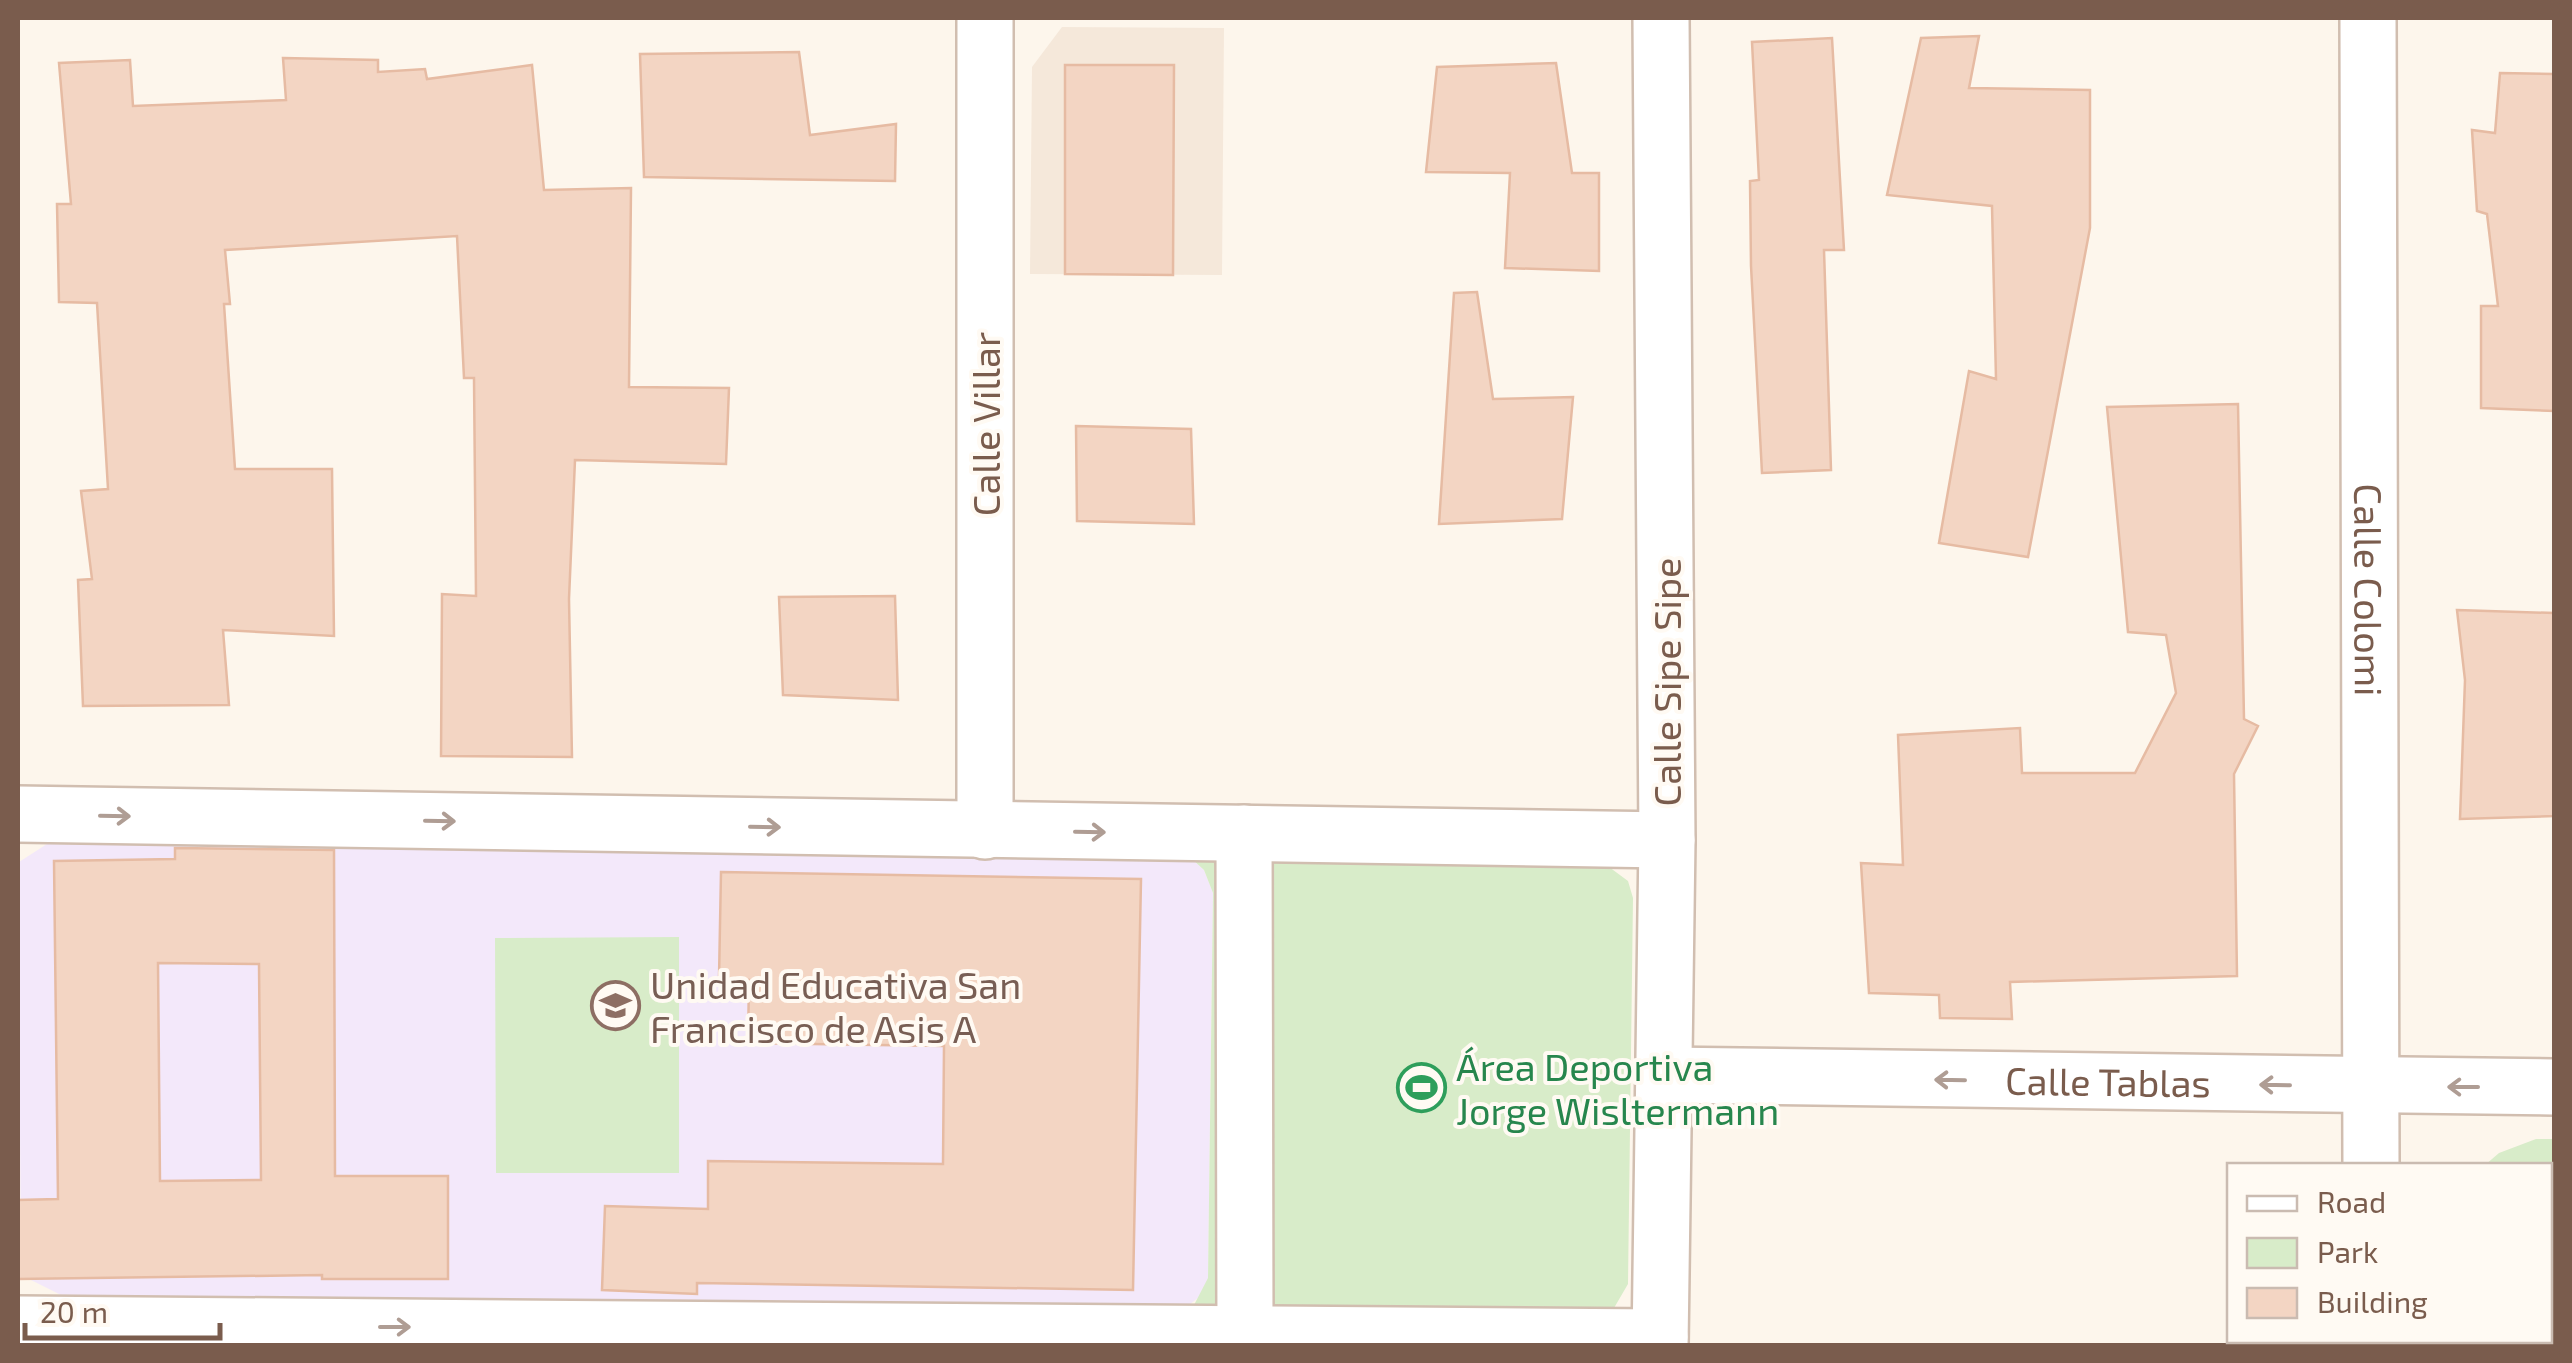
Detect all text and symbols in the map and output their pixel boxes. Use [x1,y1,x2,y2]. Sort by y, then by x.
street label: Calle Villar [962,332,1008,516]
street label: Calle Colomi [2346,483,2393,697]
street label: Calle Sipe Sipe [1643,558,1689,806]
one-way arrow [98,806,130,826]
one-way arrow [423,812,455,831]
one-way arrow [748,818,780,836]
one-way arrow [1072,822,1105,842]
place label: Unidad Educativa San Francisco de Asis A [650,961,1021,1051]
school or university icon: Unidad Educativa San Francisco de Asis A [589,980,641,1032]
place label: Área Deportiva Jorge Wisltermann [1456,1043,1779,1133]
street label: Calle Tablas [2005,1057,2211,1105]
sports icon: Área Deportiva Jorge Wisltermann [1395,1062,1447,1114]
one-way arrow [1934,1070,1966,1089]
one-way arrow [2259,1076,2291,1095]
one-way arrow [2448,1078,2480,1096]
legend [2227,1163,2552,1343]
text: Road [2317,1183,2386,1219]
text: Park [2317,1233,2378,1269]
scale bar [25,1278,220,1340]
text: Building [2317,1283,2428,1319]
text: 20 m [40,1293,108,1329]
one-way arrow [378,1318,410,1336]

